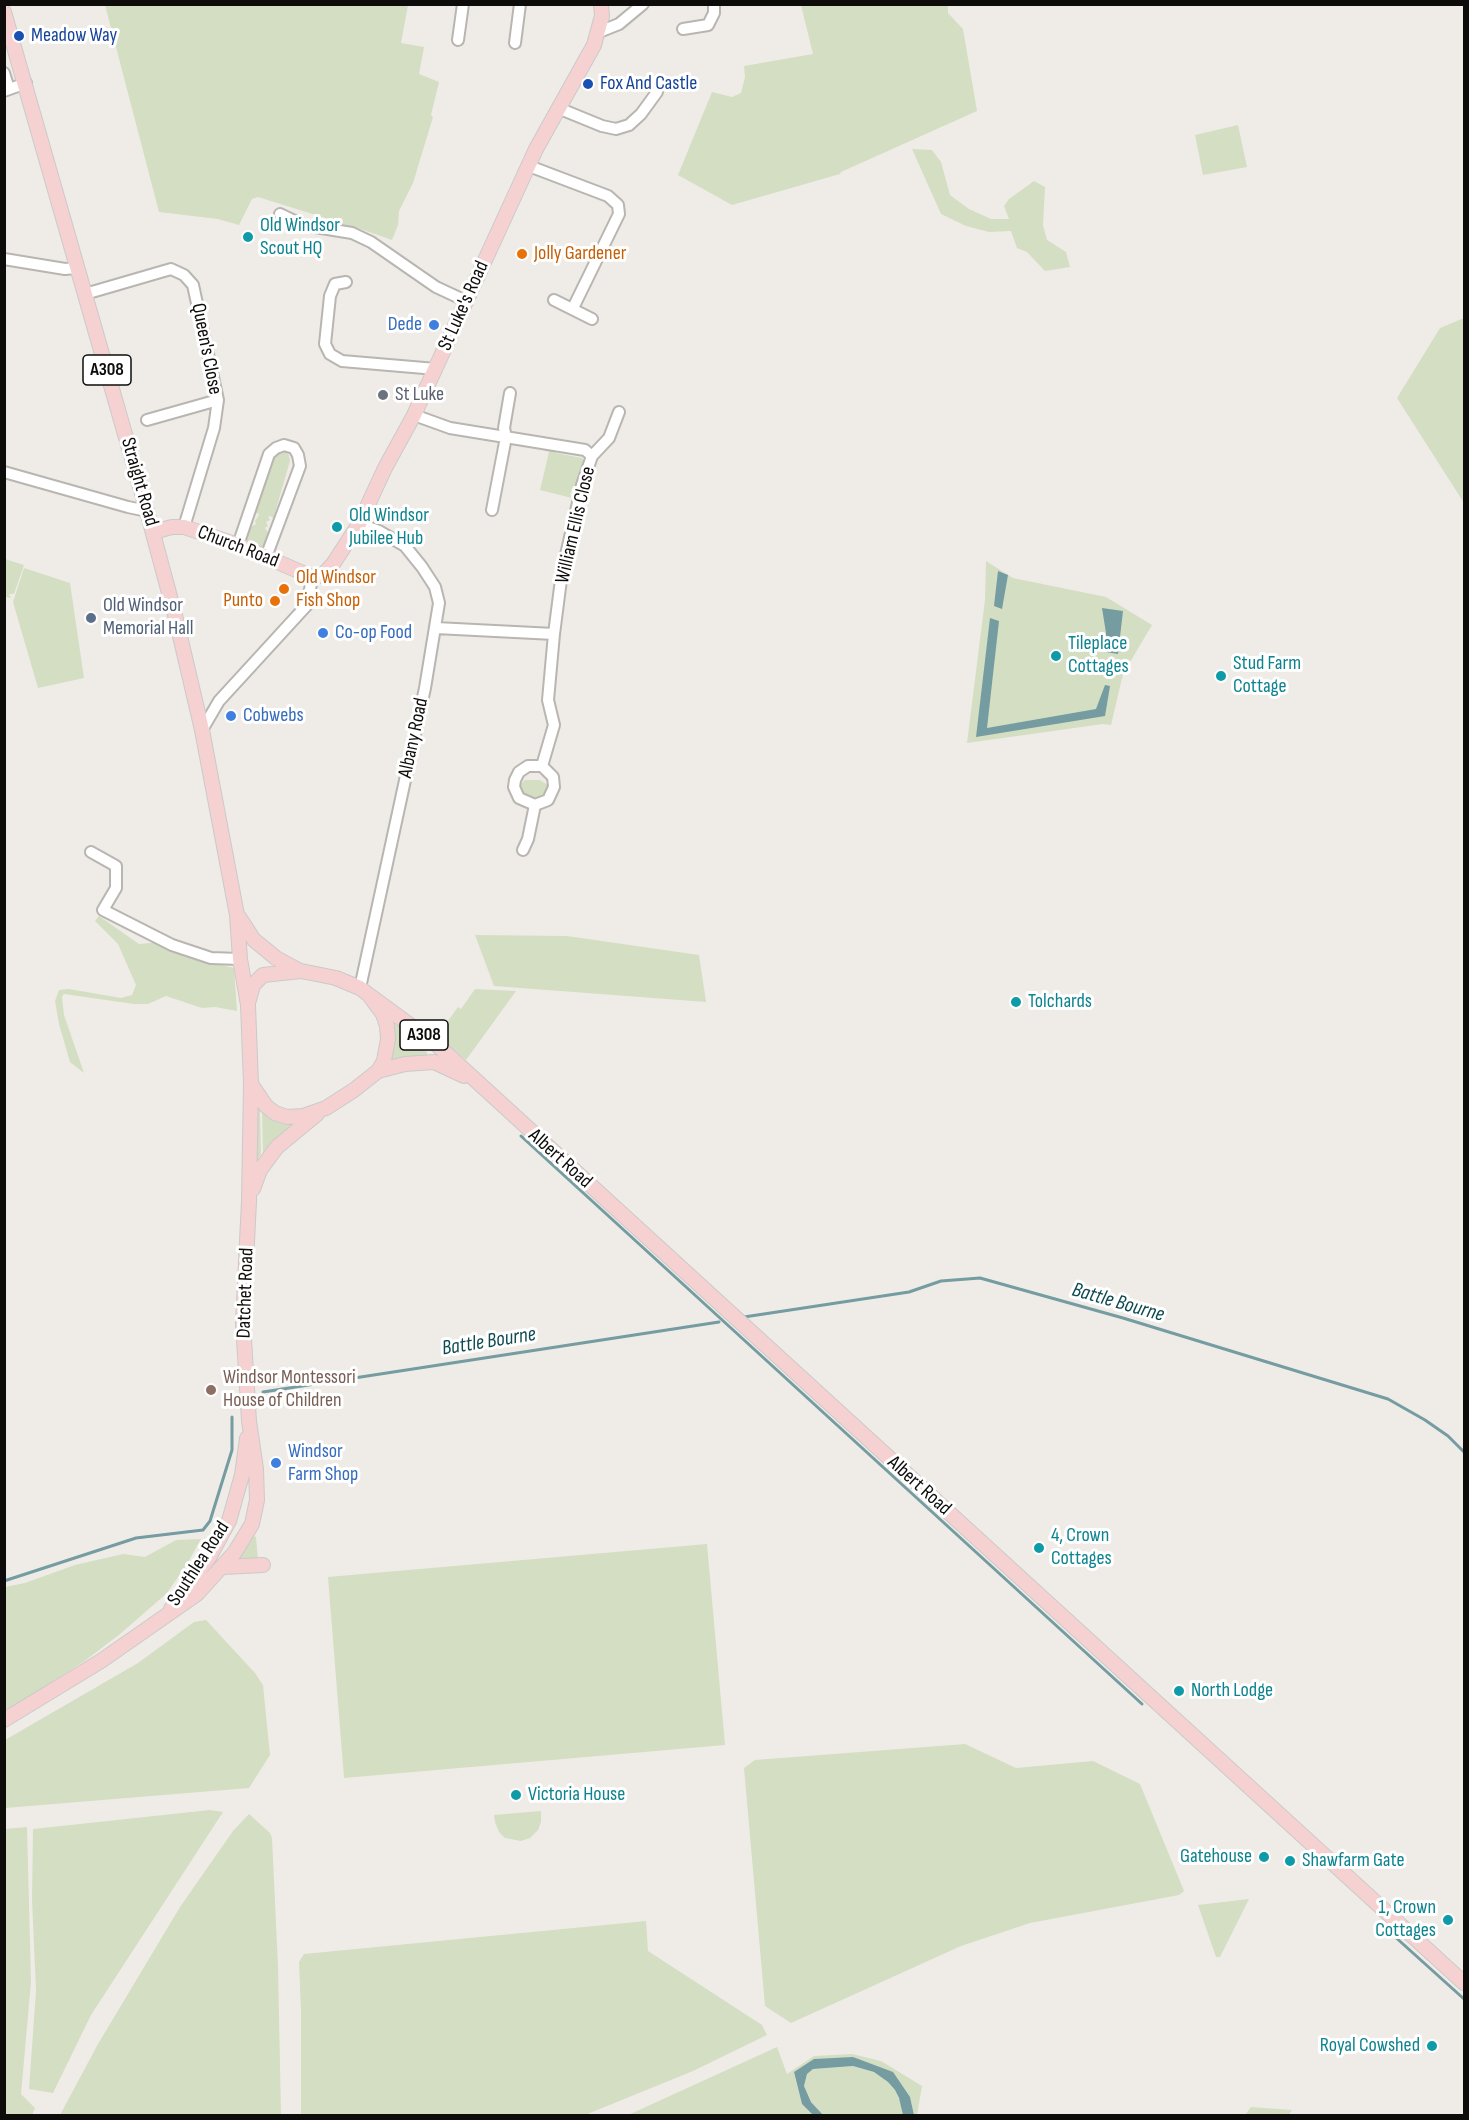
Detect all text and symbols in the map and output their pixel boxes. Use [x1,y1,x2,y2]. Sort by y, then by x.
place label: Meadow Way [31,24,117,48]
marker: Meadow Way [12,29,26,43]
place label: Fox And Castle [600,72,697,96]
marker: Fox And Castle [581,77,595,91]
place label: Old Windsor Scout HQ [260,214,340,261]
marker: Old Windsor Scout HQ [241,230,255,244]
place label: Jolly Gardener [534,242,626,266]
marker: Jolly Gardener [515,247,529,261]
street label: St Luke's Road [434,257,494,355]
street label: Queen's Close [185,301,227,397]
place label: Dede [388,313,422,337]
marker: Dede [427,318,441,332]
road number: A308 [83,355,131,385]
place label: St Luke [395,383,444,407]
marker: St Luke [376,388,390,402]
street label: Straight Road [115,435,163,529]
street label: William Ellis Close [551,464,601,586]
place label: Old Windsor Jubilee Hub [349,504,429,551]
marker: Old Windsor Jubilee Hub [330,520,344,534]
street label: Church Road [194,521,282,573]
place label: Old Windsor Fish Shop [296,566,376,613]
marker: Old Windsor Fish Shop [277,582,291,596]
place label: Punto [223,589,263,613]
place label: Old Windsor Memorial Hall [103,594,193,641]
marker: Punto [268,594,282,608]
marker: Old Windsor Memorial Hall [84,611,98,625]
place label: Co-op Food [335,621,412,645]
marker: Co-op Food [316,626,330,640]
place label: Tileplace Cottages [1068,632,1129,679]
marker: Tileplace Cottages [1049,649,1063,663]
place label: Stud Farm Cottage [1233,652,1301,699]
marker: Stud Farm Cottage [1214,669,1228,683]
street label: Albany Road [394,696,434,780]
place label: Cobwebs [243,704,304,728]
marker: Cobwebs [224,709,238,723]
place label: Tolchards [1028,990,1092,1014]
marker: Tolchards [1009,995,1023,1009]
road number: A308 [400,1020,448,1050]
street label: Albert Road [523,1124,597,1194]
street label: Datchet Road [232,1247,260,1339]
water label: Battle Bourne [1069,1278,1167,1328]
water label: Battle Bourne [440,1322,538,1362]
place label: Windsor Montessori House of Children [223,1366,356,1413]
marker: Windsor Montessori House of Children [204,1383,218,1397]
place label: Windsor Farm Shop [288,1440,358,1487]
street label: Albert Road [882,1451,956,1521]
marker: Windsor Farm Shop [269,1456,283,1470]
street label: Southlea Road [163,1517,235,1611]
place label: 4, Crown Cottages [1051,1524,1112,1571]
marker: 4, Crown Cottages [1032,1541,1046,1555]
place label: North Lodge [1191,1679,1273,1703]
marker: North Lodge [1172,1684,1186,1698]
place label: Victoria House [528,1783,625,1807]
marker: Victoria House [509,1788,523,1802]
place label: Gatehouse [1180,1845,1252,1869]
place label: Shawfarm Gate [1302,1849,1405,1873]
marker: Gatehouse [1257,1850,1271,1864]
marker: Shawfarm Gate [1283,1854,1297,1868]
place label: 1, Crown Cottages [1375,1896,1436,1943]
marker: 1, Crown Cottages [1441,1913,1455,1927]
place label: Royal Cowshed [1320,2034,1420,2058]
marker: Royal Cowshed [1425,2039,1439,2053]

